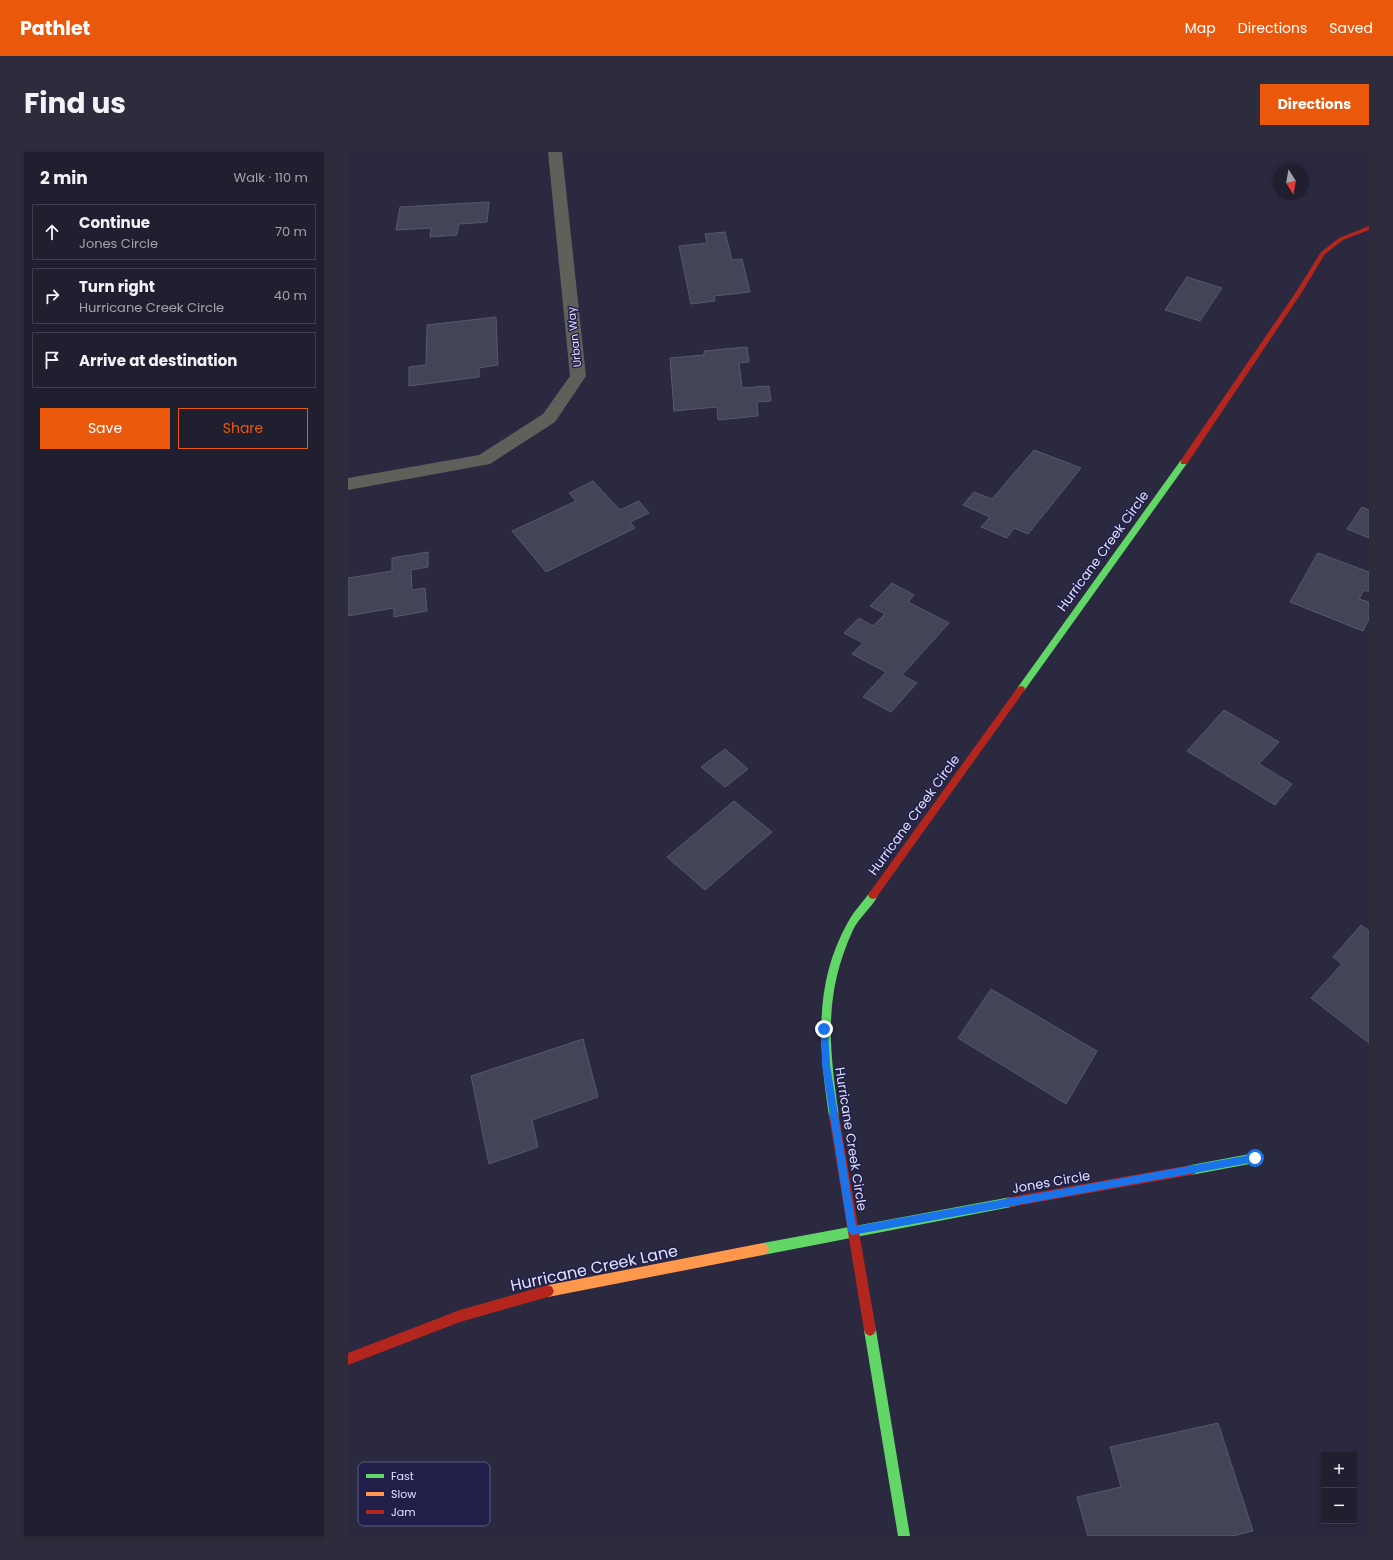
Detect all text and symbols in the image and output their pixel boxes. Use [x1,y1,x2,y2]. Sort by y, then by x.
text: Pathlet [20,15,90,42]
text: Map [1185,18,1216,38]
text: Directions [1238,18,1307,38]
text: Saved [1329,18,1373,38]
text: Find us [24,84,126,123]
button: Directions [1260,84,1369,125]
north arrow [1273,164,1309,200]
text: 2 min [40,166,88,190]
text: Walk · 110 m [234,168,308,187]
text: Continue [79,212,150,233]
icon: ahead [41,221,63,243]
text: 70 m [275,222,307,241]
text: Jones Circle [79,234,158,253]
text: Turn right [79,276,155,297]
icon: right [41,285,63,307]
text: 40 m [274,286,307,305]
text: Hurricane Creek Circle [79,298,224,317]
street label: Urban Way [563,305,585,368]
icon: arrive [41,349,63,371]
text: Arrive at destination [79,350,237,371]
button: Save [40,408,170,449]
button: Share [178,408,308,449]
street label: Hurricane Creek Circle [1053,487,1153,615]
street label: Hurricane Creek Circle [864,751,964,879]
route end [815,1020,833,1038]
street label: Hurricane Creek Circle [830,1066,872,1212]
route start [1246,1149,1264,1167]
street label: Jones Circle [1010,1166,1092,1198]
street label: Hurricane Creek Lane [508,1239,680,1297]
map controls [1321,1452,1357,1524]
button: + [1321,1452,1357,1488]
legend [358,1462,490,1526]
text: Fast [391,1468,414,1484]
text: Slow [391,1486,416,1502]
button: − [1321,1488,1357,1524]
text: Jam [391,1504,416,1520]

